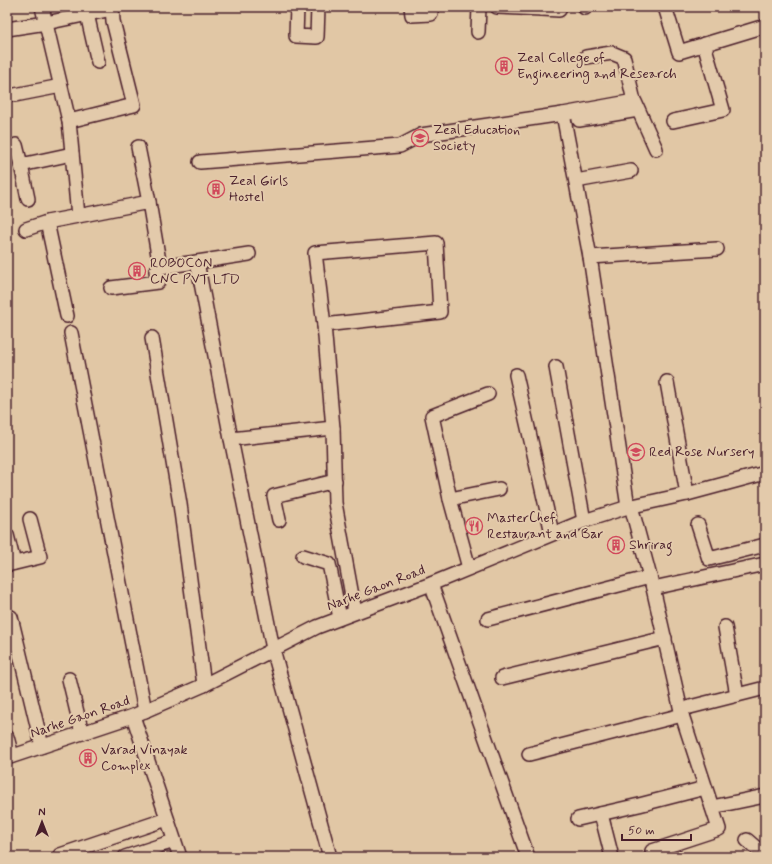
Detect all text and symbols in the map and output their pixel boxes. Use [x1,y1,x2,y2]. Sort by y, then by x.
place label: Zeal College of Engineering and Research [517,49,677,85]
building icon: Zeal College of Engineering and Research [494,56,514,76]
place label: Zeal Education Society [433,121,520,155]
school or university icon: Zeal Education Society [410,128,430,148]
place label: Zeal Girls Hostel [229,172,288,206]
building icon: Zeal Girls Hostel [206,179,226,199]
place label: ROBOCON CNC PVT LTD [150,254,240,288]
building icon: ROBOCON CNC PVT LTD [127,261,147,281]
school or university icon: Red Rose Nursery [626,442,646,462]
place label: Red Rose Nursery [649,443,754,461]
place label: MasterChef Restaurant and Bar [487,509,604,543]
restaurant icon: MasterChef Restaurant and Bar [464,516,484,536]
building icon: Shrirag [606,535,626,555]
place label: Shrirag [629,536,673,556]
street label: Narhe Gaon Road [324,561,428,615]
street label: Narhe Gaon Road [28,692,132,742]
place label: Varad Vinayak Complex [101,741,188,775]
building icon: Varad Vinayak Complex [78,748,98,768]
north arrow [22,802,62,842]
text: N [38,806,46,820]
scale bar [622,816,691,842]
text: 50 m [628,823,655,839]

